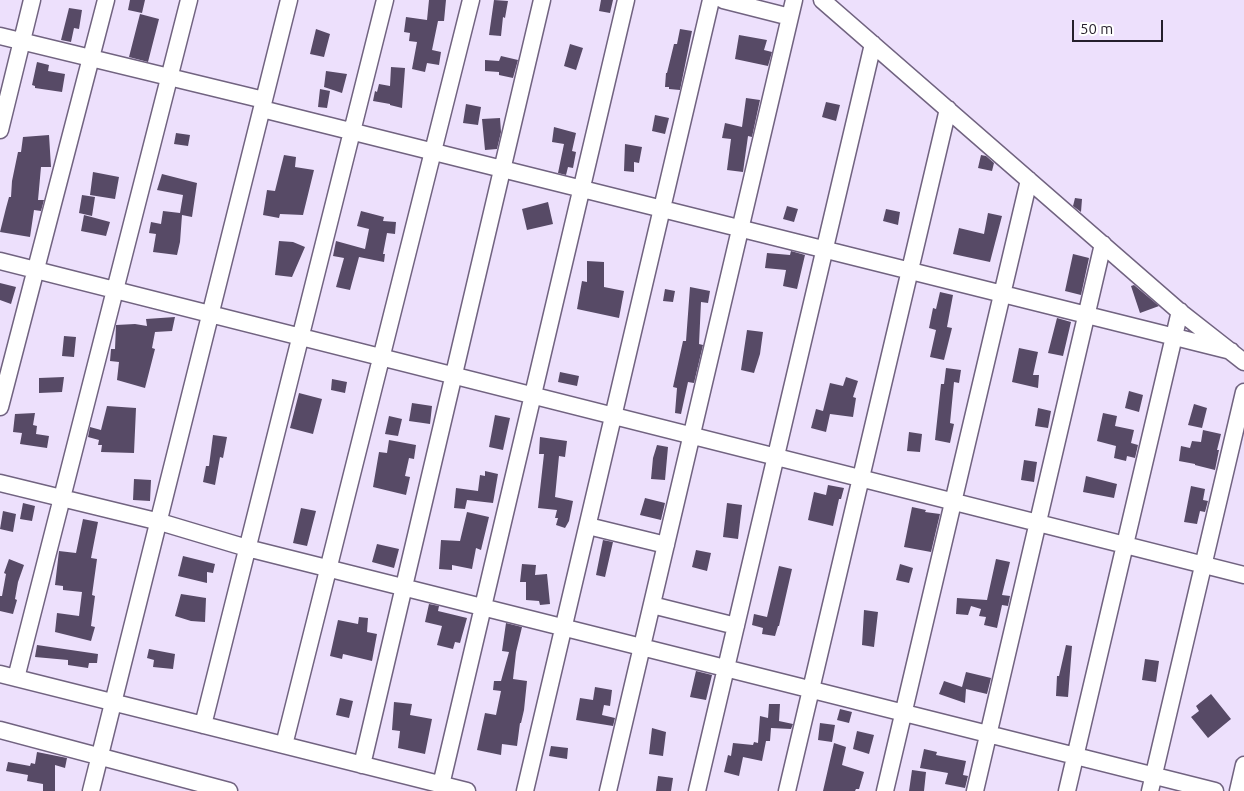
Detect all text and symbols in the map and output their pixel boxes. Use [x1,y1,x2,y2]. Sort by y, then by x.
scale bar [1074,10,1165,42]
text: 50 m [1080,20,1113,37]

